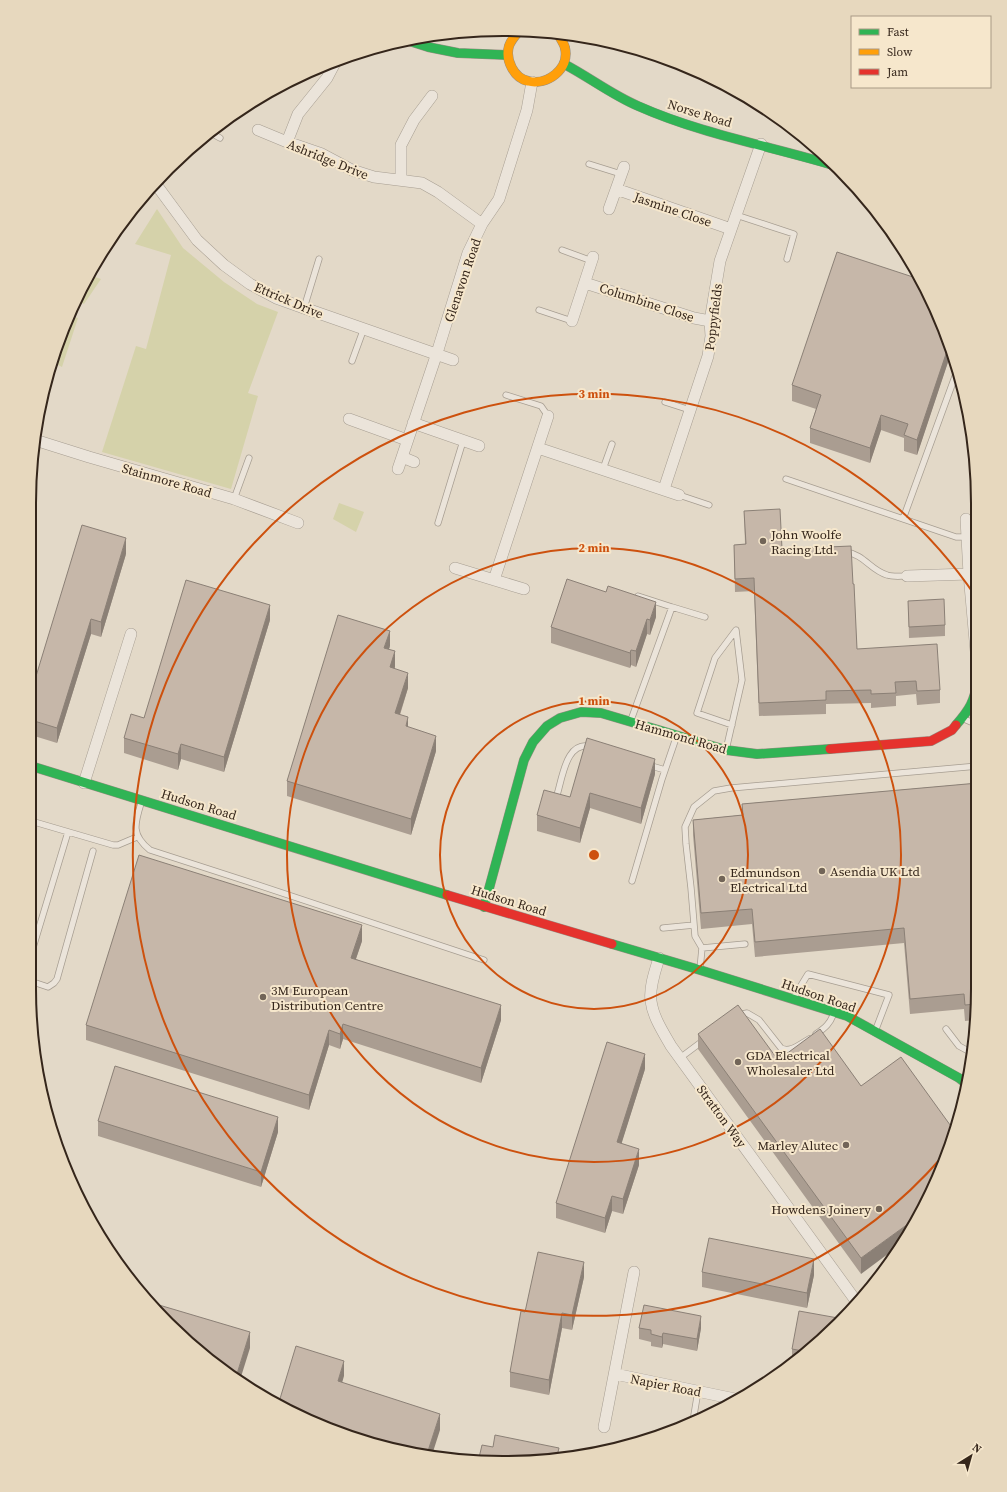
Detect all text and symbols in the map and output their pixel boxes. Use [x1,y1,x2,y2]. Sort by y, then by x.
legend [851,16,991,88]
text: Fast [887,24,909,40]
text: Slow [887,44,913,60]
text: Jam [886,64,908,80]
street label: Norse Road [665,96,735,132]
street label: Ashridge Drive [285,135,371,184]
street label: Jasmine Close [631,188,714,231]
street label: Glenavon Road [440,235,485,324]
street label: Ettrick Drive [252,278,326,323]
street label: Columbine Close [597,279,697,326]
street label: Poppyfields [701,282,726,351]
text: 3 min [578,386,610,402]
street label: Stainmore Road [120,460,214,502]
place label: John Woolfe Racing Ltd. [770,526,842,558]
marker: John Woolfe Racing Ltd. [758,536,768,546]
text: 2 min [578,540,610,556]
text: 1 min [578,693,610,709]
street label: Hammond Road [633,715,729,758]
street label: Hudson Road [159,785,239,824]
centre of rings [587,848,601,862]
place label: Asendia UK Ltd [830,863,920,880]
place label: Edmundson Electrical Ltd [730,864,808,896]
marker: Asendia UK Ltd [817,866,827,876]
marker: Edmundson Electrical Ltd [717,874,727,884]
street label: Hudson Road [469,881,549,920]
street label: Hudson Road [779,975,859,1016]
place label: 3M European Distribution Centre [271,982,384,1014]
marker: 3M European Distribution Centre [258,992,268,1002]
place label: GDA Electrical Wholesaler Ltd [746,1047,835,1079]
marker: GDA Electrical Wholesaler Ltd [733,1057,743,1067]
street label: Stratton Way [693,1081,750,1151]
place label: Marley Alutec [757,1137,838,1154]
marker: Marley Alutec [841,1140,851,1150]
place label: Howdens Joinery [771,1201,871,1218]
marker: Howdens Joinery [874,1204,884,1214]
street label: Napier Road [629,1370,703,1401]
north arrow [951,1436,991,1476]
text: N [969,1440,984,1457]

